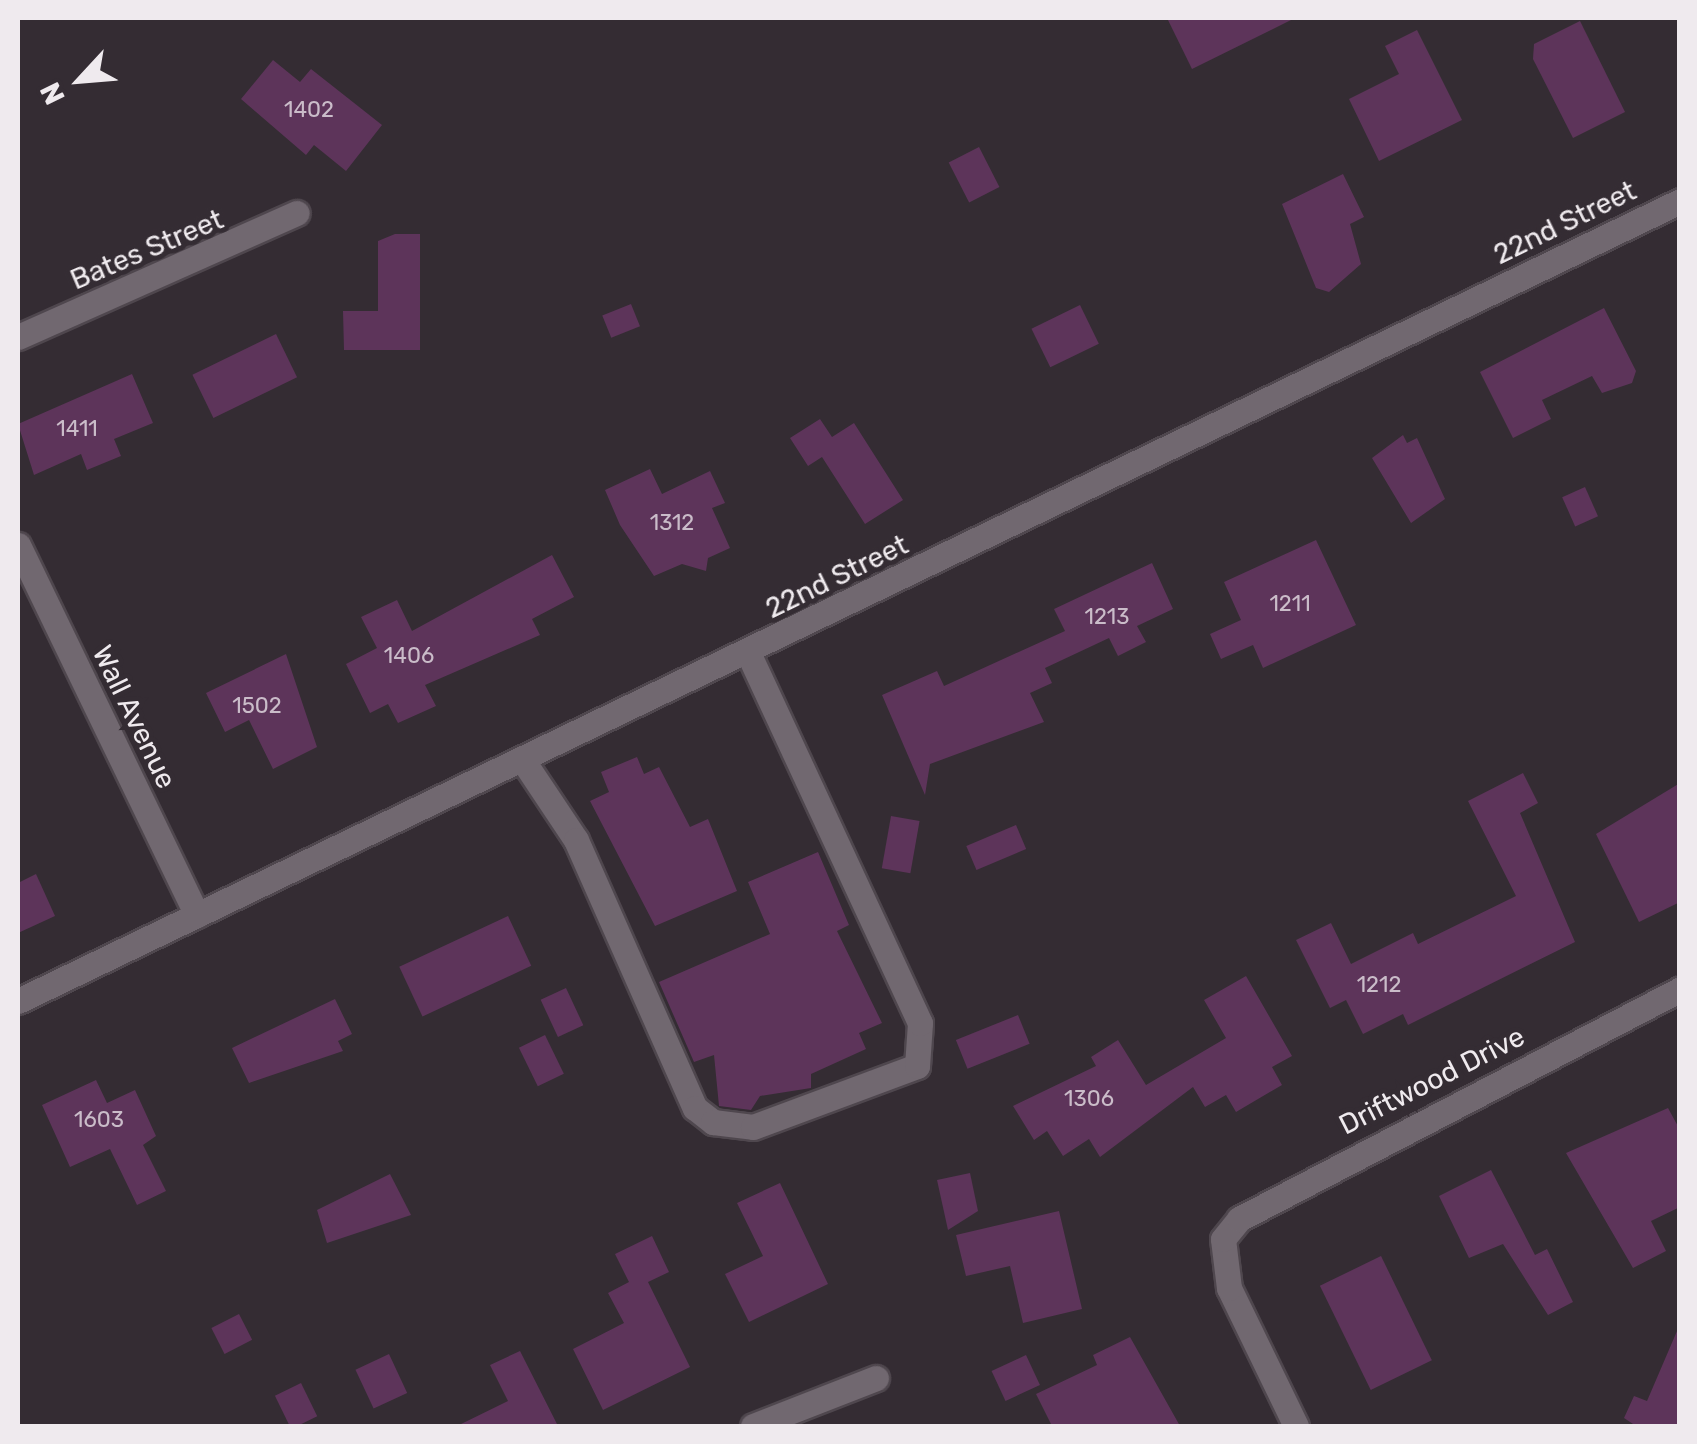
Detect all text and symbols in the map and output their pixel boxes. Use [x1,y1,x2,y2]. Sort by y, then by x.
north arrow [30,30,130,130]
text: N [33,77,72,110]
house number: 1402 [284,97,334,123]
street label: 22nd Street [1488,174,1642,272]
street label: Bates Street [66,203,228,297]
house number: 1411 [56,416,98,442]
house number: 1312 [650,510,694,536]
street label: 22nd Street [760,528,914,626]
house number: 1211 [1269,591,1311,617]
house number: 1213 [1085,604,1129,630]
street label: Wall Avenue [85,640,183,794]
house number: 1406 [384,643,434,669]
house number: 1502 [232,693,282,719]
house number: 1212 [1357,972,1401,998]
street label: Driftwood Drive [1334,1020,1530,1142]
house number: 1306 [1064,1086,1114,1112]
house number: 1603 [74,1107,124,1133]

